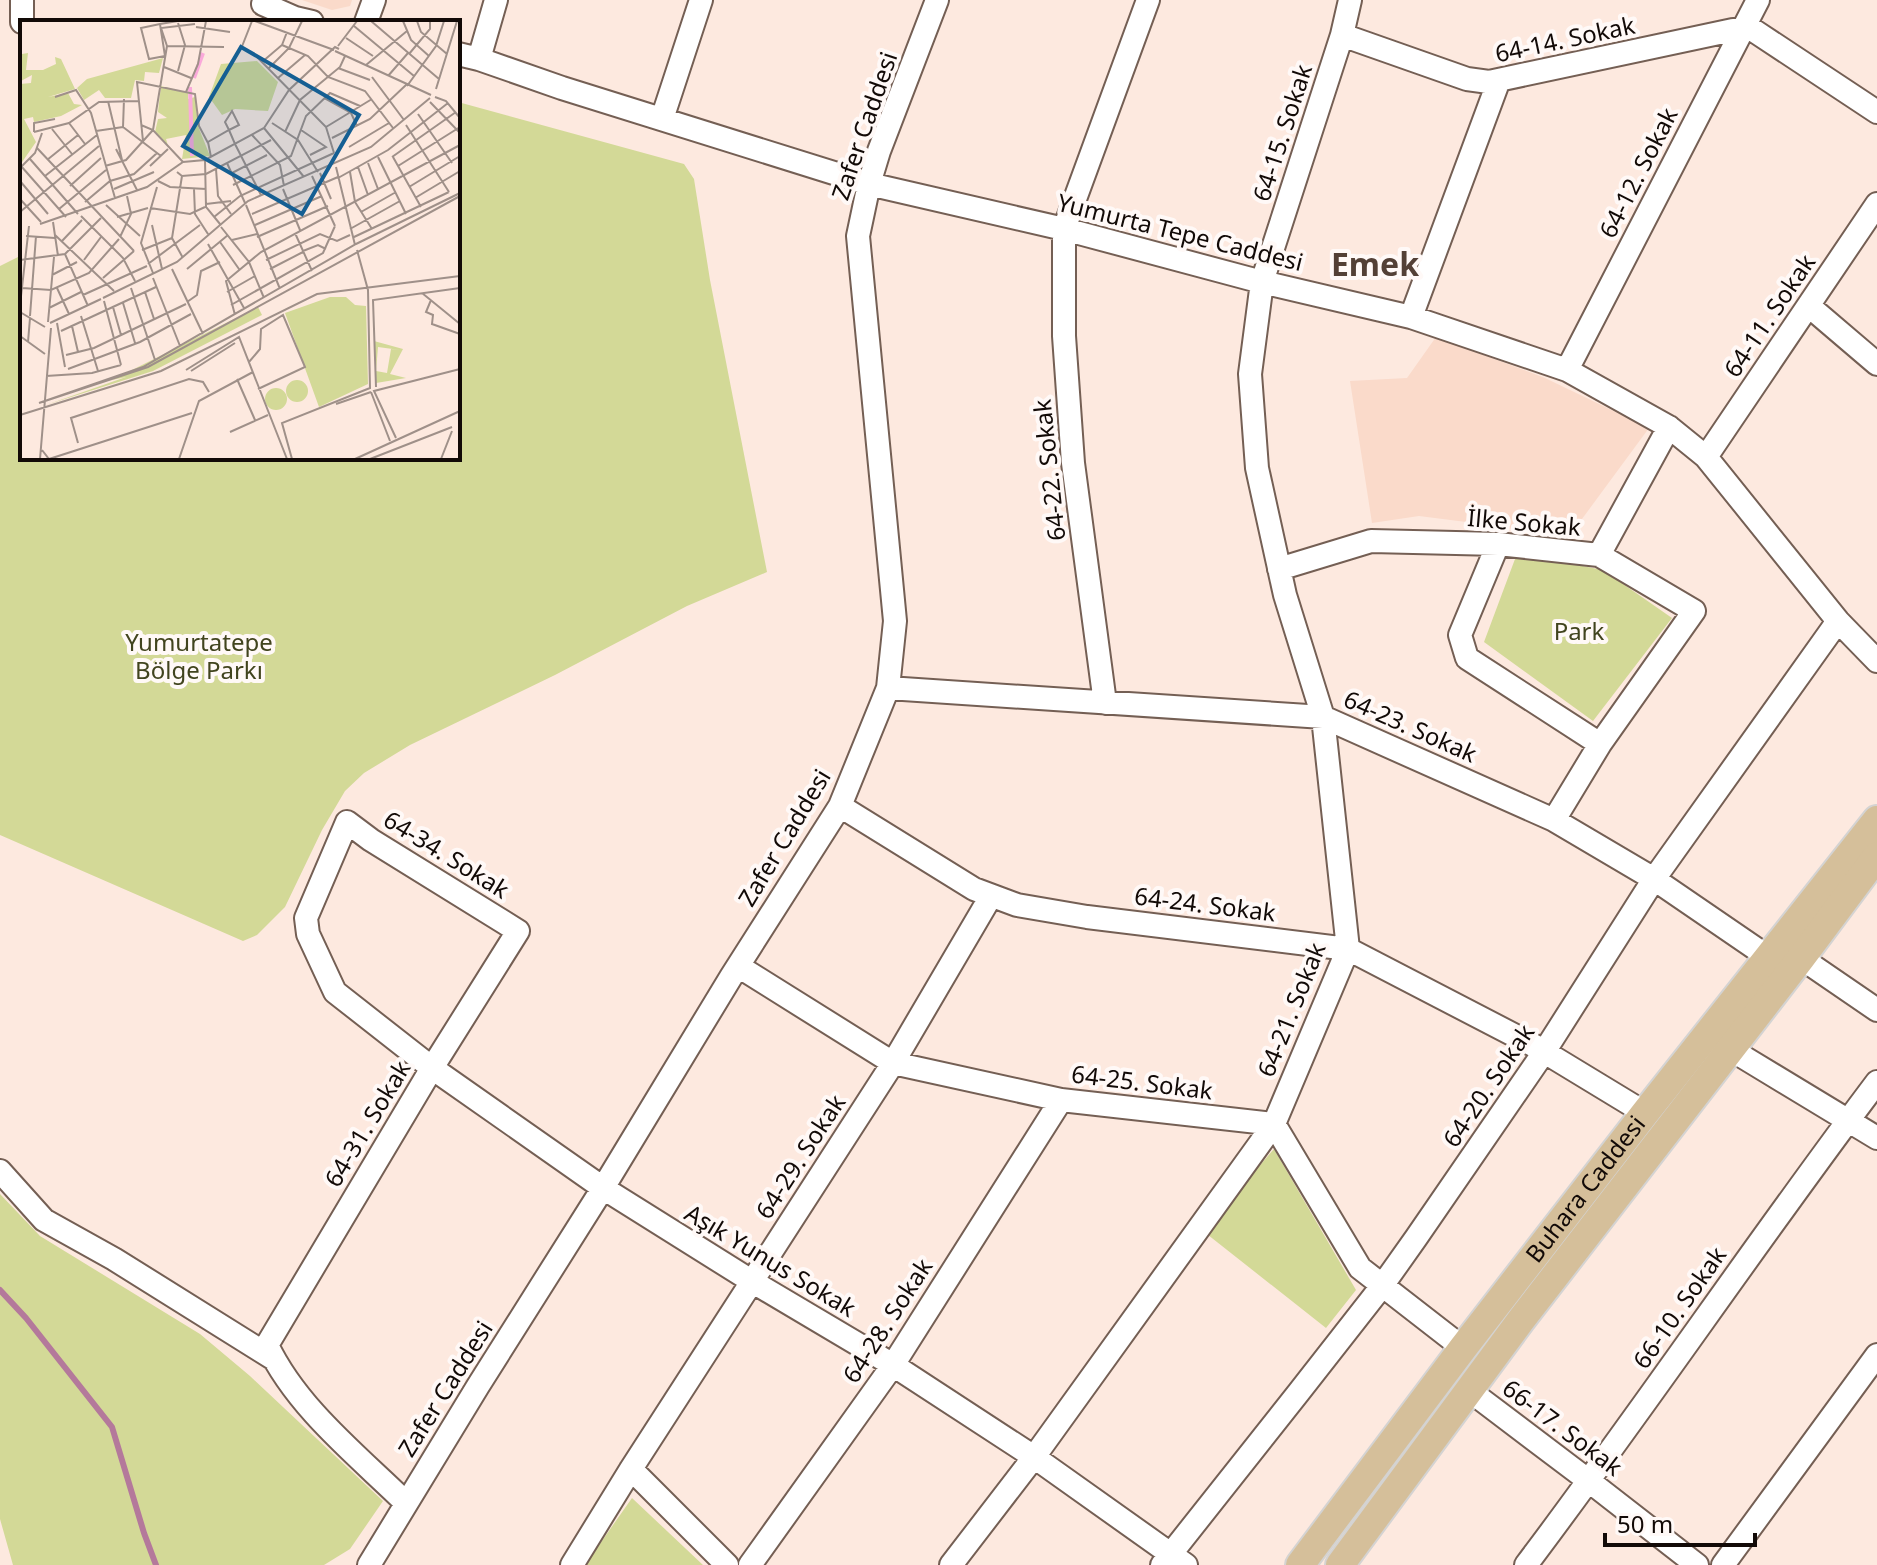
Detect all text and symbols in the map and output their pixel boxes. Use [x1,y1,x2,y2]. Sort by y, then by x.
street label: 64-14. Sokak [1492,8,1638,69]
inset map [20,20,460,460]
street label: Zafer Caddesi [823,47,904,204]
street label: 64-15. Sokak [1244,60,1319,205]
street label: 64-12. Sokak [1591,101,1685,243]
street label: Yumurta Tepe Caddesi [1054,185,1307,278]
district label: Emek [1331,242,1419,285]
street label: 64-11. Sokak [1715,247,1822,383]
street label: 64-22. Sokak [1025,398,1072,543]
street label: İlke Sokak [1466,500,1582,543]
park label: Park [1554,614,1605,647]
park label: Yumurtatepe Bölge Parkı [125,625,273,686]
street label: 64-23. Sokak [1339,682,1482,770]
street label: Zafer Caddesi [730,763,838,912]
street label: 64-34. Sokak [378,802,516,905]
street label: 64-24. Sokak [1133,878,1278,929]
street label: 64-21. Sokak [1249,937,1333,1081]
street label: 64-20. Sokak [1434,1017,1541,1153]
street label: 64-31. Sokak [316,1054,418,1193]
street label: 64-25. Sokak [1070,1056,1215,1107]
street label: 64-29. Sokak [747,1087,852,1225]
street label: Buhara Caddesi [1517,1108,1652,1269]
street label: Aşık Yunus Sokak [679,1196,863,1324]
street label: 66-10. Sokak [1624,1239,1733,1375]
street label: 64-28. Sokak [834,1251,939,1389]
street label: Zafer Caddesi [390,1314,500,1462]
street label: 66-17. Sokak [1496,1371,1630,1483]
scale bar [1605,1497,1755,1547]
text: 50 m [1617,1507,1673,1540]

